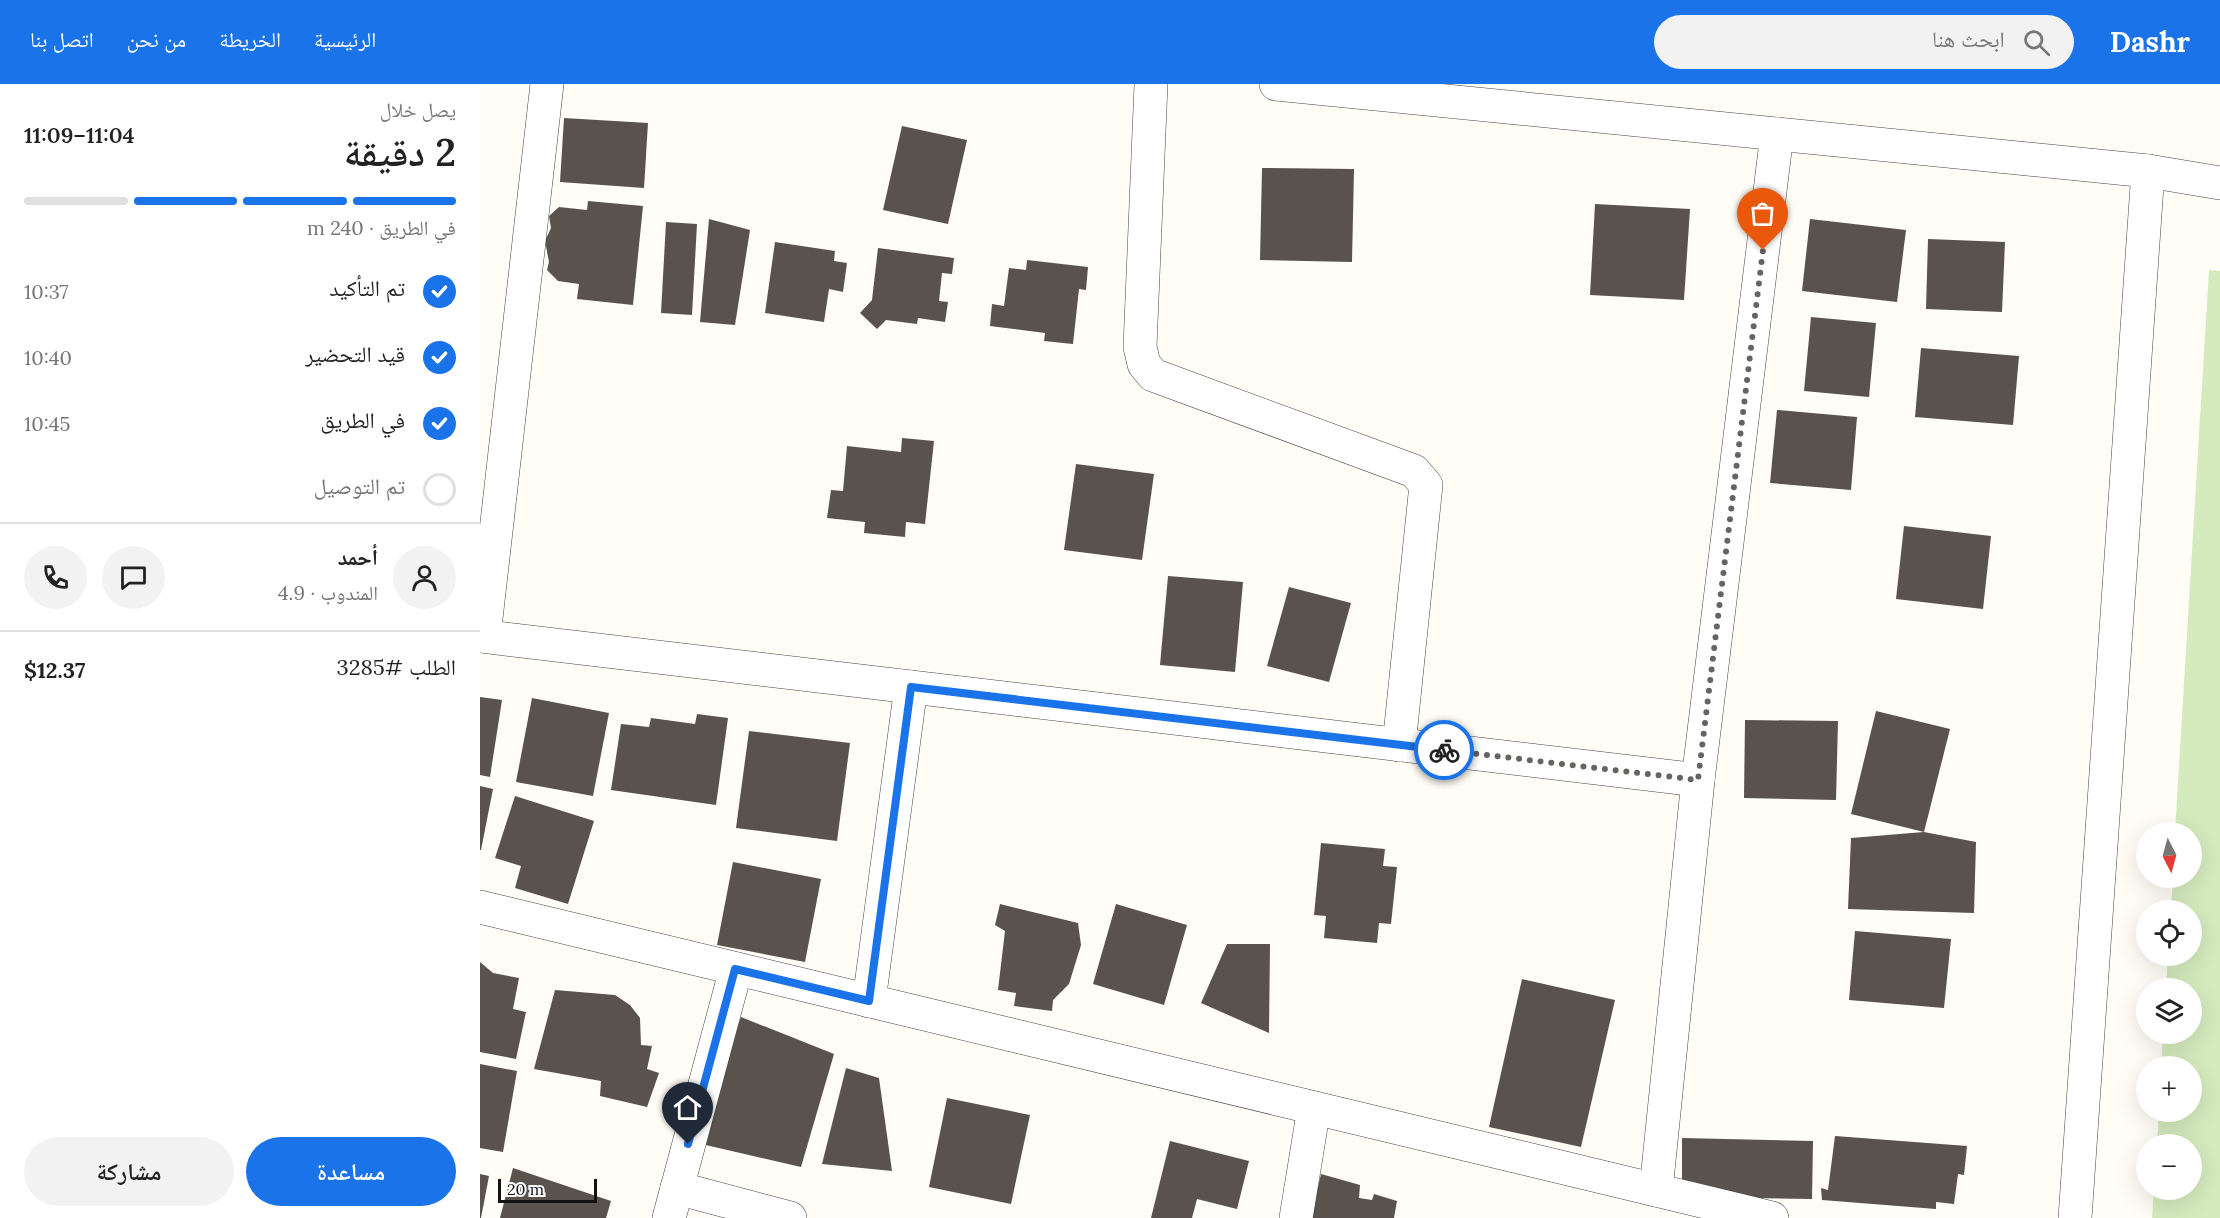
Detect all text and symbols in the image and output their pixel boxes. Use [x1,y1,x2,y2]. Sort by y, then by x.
search box [1654,15,2074,69]
text: Dashr [2110,24,2190,60]
text: ابحث هنا [1932,25,2005,53]
text: اتصل بنا [30,26,94,53]
text: من نحن [127,26,186,53]
text: الخريطة [219,26,281,53]
text: الرئيسية [314,26,376,53]
icon: search [2020,26,2053,59]
text: يصل خلال [380,97,456,122]
text: 11:04–11:09 [24,121,135,149]
text: 2 دقيقة [344,127,456,177]
pin [1737,188,1788,250]
icon: bag [1746,197,1779,230]
text: في الطريق · 240 m [307,215,456,240]
text: تم التأكيد [329,274,405,302]
icon: check [423,275,456,308]
text: 10:37 [24,279,69,304]
text: قيد التحضير [305,340,405,368]
icon: check [423,341,456,374]
text: 10:40 [24,345,72,370]
text: في الطريق [321,406,405,434]
icon: check [423,407,456,440]
text: 10:45 [24,411,70,436]
text: تم التوصيل [314,472,405,500]
text: أحمد [338,543,378,571]
button: phone [24,546,87,609]
button: chat [102,546,165,609]
button: person [393,546,456,609]
text: المندوب · 4.9 [278,580,378,605]
text: الطلب #3285 [336,653,456,681]
text: $12.37 [24,656,85,684]
courier [1414,720,1474,780]
icon: bike [1428,734,1461,767]
north arrow [2136,822,2202,888]
map controls [2136,822,2202,1200]
button: locate [2136,900,2202,966]
button: layers [2136,978,2202,1044]
button: + [2136,1056,2202,1122]
pin [662,1082,713,1144]
icon: home [671,1091,704,1124]
button: − [2136,1134,2202,1200]
button: مشاركة [24,1137,234,1206]
button: مساعدة [246,1137,456,1206]
scale bar [498,1176,597,1204]
text: 20 m [507,1179,544,1199]

